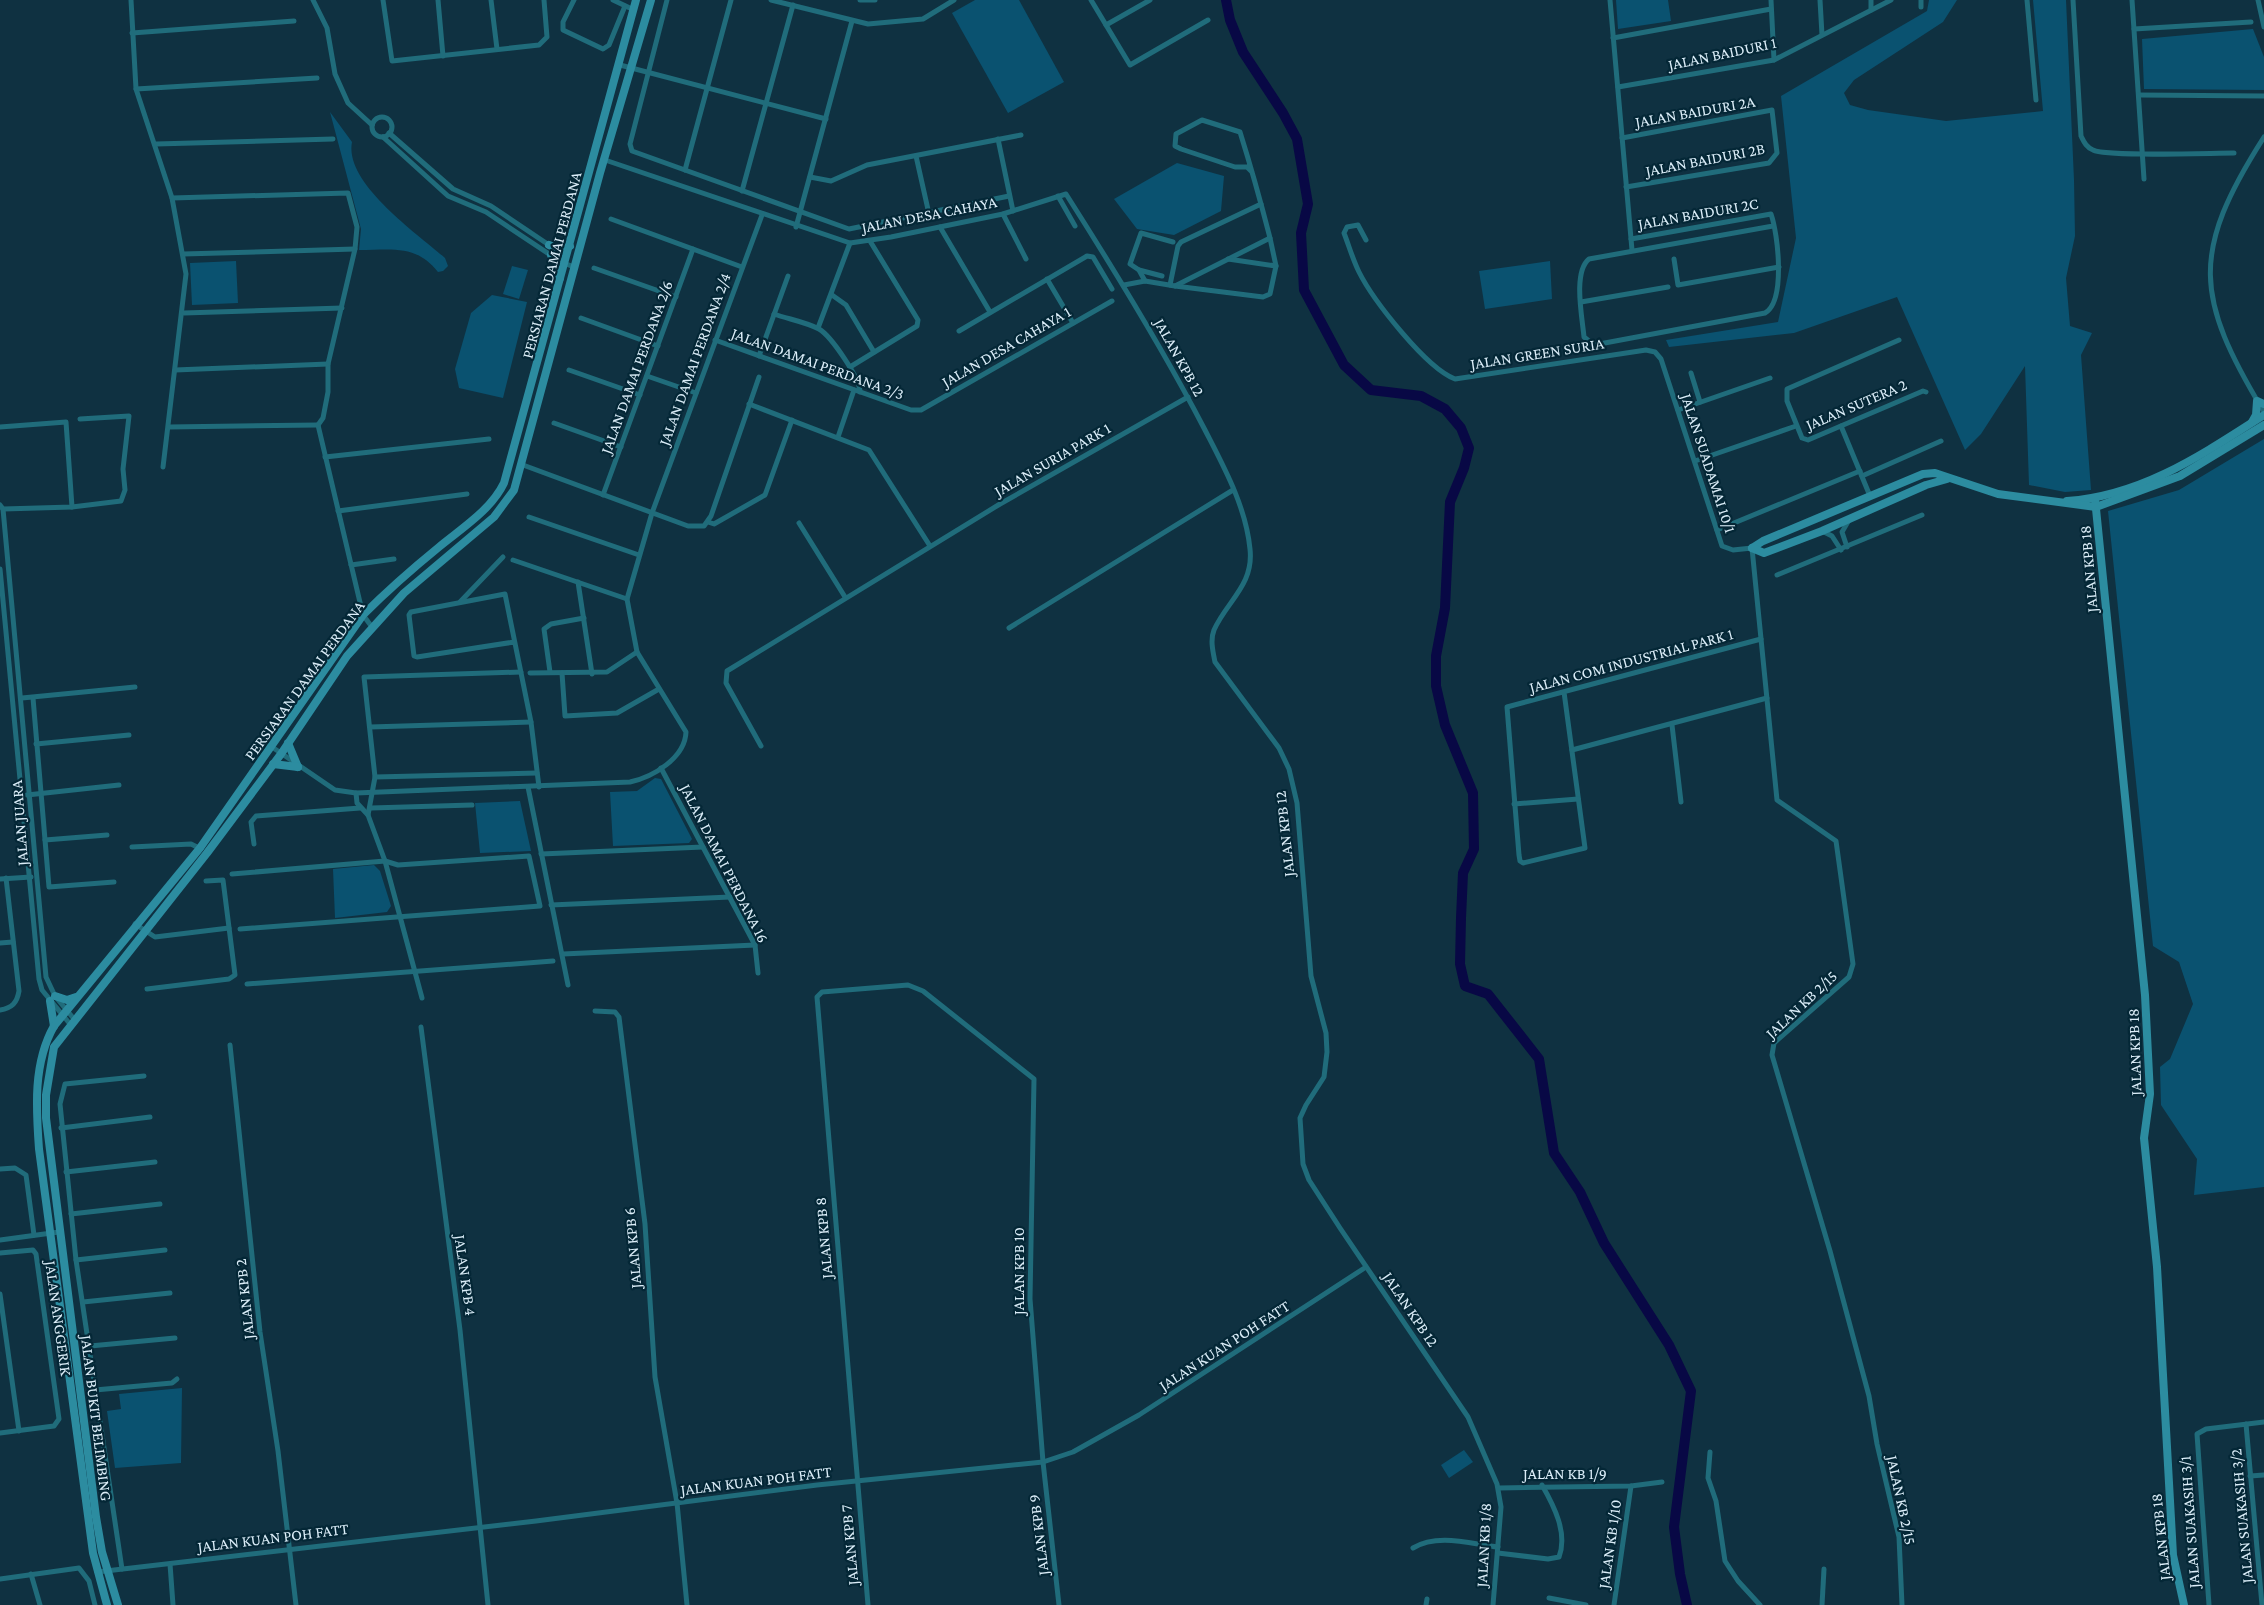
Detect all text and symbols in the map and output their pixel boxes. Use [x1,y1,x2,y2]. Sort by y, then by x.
street label: JALAN BAIDURI 1 [1665,34,1778,75]
street label: JALAN BAIDURI 2A [1632,92,1757,132]
street label: JALAN BAIDURI 2B [1642,140,1767,181]
street label: PERSIARAN DAMAI PERDANA [518,169,585,360]
street label: JALAN DESA CAHAYA [858,193,999,237]
street label: JALAN BAIDURI 2C [1635,195,1760,234]
street label: JALAN DAMAI PERDANA 2/4 [655,270,735,450]
street label: JALAN DAMAI PERDANA 2/6 [597,278,677,458]
street label: JALAN DESA CAHAYA 1 [937,303,1074,392]
street label: JALAN KPB 12 [1149,314,1208,400]
street label: JALAN DAMAI PERDANA 2/3 [727,324,907,404]
street label: JALAN GREEN SURIA [1467,334,1606,374]
street label: JALAN SUTERA 2 [1801,375,1910,435]
street label: JALAN SUADAMAI 10/1 [1676,389,1739,535]
street label: JALAN SURIA PARK 1 [990,419,1114,501]
street label: JALAN KPB 18 [2076,525,2102,615]
street label: PERSIARAN DAMAI PERDANA [241,597,368,763]
street label: JALAN COM INDUSTRIAL PARK 1 [1526,625,1735,697]
street label: JALAN JUARA [8,779,32,868]
street label: JALAN DAMAI PERDANA 16 [675,779,772,946]
street label: JALAN KPB 12 [1271,790,1299,880]
street label: JALAN KB 2/15 [1761,967,1841,1044]
street label: JALAN KPB 18 [2124,1008,2146,1098]
street label: JALAN KPB 8 [811,1196,837,1282]
street label: JALAN KPB 6 [620,1207,646,1291]
street label: JALAN KPB 10 [1010,1227,1028,1317]
street label: JALAN KPB 4 [450,1231,480,1317]
street label: JALAN KPB 2 [232,1257,258,1342]
street label: JALAN ANGGERIK [41,1258,75,1378]
street label: JALAN KPB 12 [1377,1267,1442,1351]
street label: JALAN KUAN POH FATT [1154,1297,1293,1396]
street label: JALAN BUKIT BELIMBING [77,1332,115,1502]
street label: JALAN SUAKASIH 3/2 [2227,1447,2257,1586]
street label: JALAN KB 2/15 [1882,1452,1919,1547]
street label: JALAN SUAKASIH 3/1 [2176,1455,2204,1591]
street label: JALAN KUAN POH FATT [678,1463,833,1499]
street label: JALAN KB 1/9 [1521,1465,1607,1483]
street label: JALAN KPB 9 [1025,1493,1053,1578]
street label: JALAN KPB 18 [2147,1493,2175,1583]
street label: JALAN KB 1/10 [1595,1498,1625,1592]
street label: JALAN KB 1/8 [1473,1502,1495,1590]
street label: JALAN KPB 7 [837,1503,863,1588]
street label: JALAN KUAN POH FATT [195,1520,350,1556]

